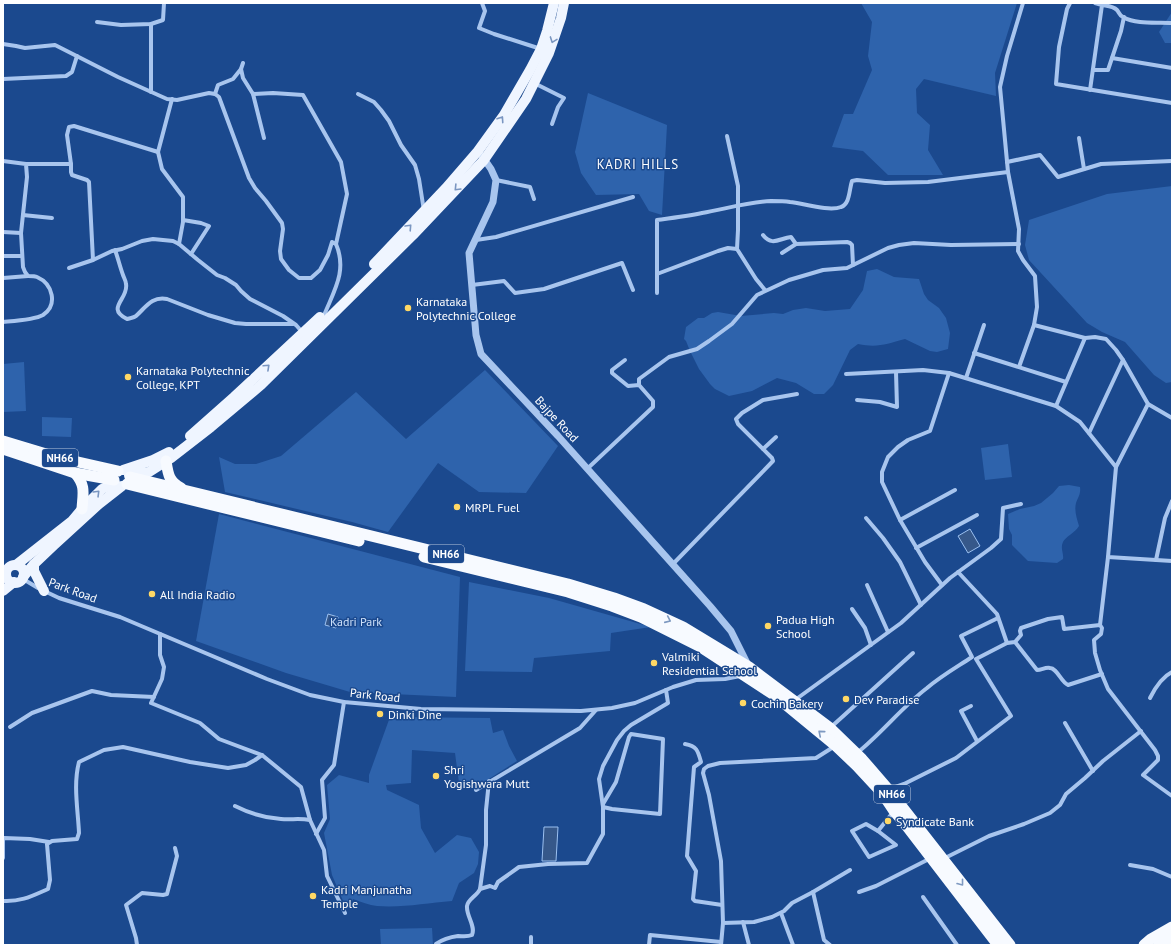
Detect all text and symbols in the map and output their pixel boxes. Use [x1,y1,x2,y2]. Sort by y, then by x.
one-way arrow [550,37,558,44]
one-way arrow [496,116,504,123]
district label: KADRI HILLS [597,156,679,173]
one-way arrow [454,183,462,191]
one-way arrow [404,224,412,232]
place label: Karnataka Polytechnic College [416,294,516,323]
marker: Karnataka Polytechnic College [403,303,413,313]
place label: Karnataka Polytechnic College, KPT [136,363,250,392]
one-way arrow [262,365,269,372]
marker: Karnataka Polytechnic College, KPT [123,372,133,382]
street label: Bajpe Road [532,393,582,445]
road number: NH66 [42,449,78,467]
one-way arrow [92,490,100,498]
place label: MRPL Fuel [465,500,520,515]
marker: MRPL Fuel [452,502,462,512]
road number: NH66 [428,545,464,563]
street label: Park Road [47,574,99,606]
place label: All India Radio [160,587,235,602]
marker: All India Radio [147,589,157,599]
place label: Padua High School [776,612,835,641]
park label: Kadri Park [330,614,382,629]
one-way arrow [664,615,671,623]
marker: Padua High School [763,621,773,631]
place label: Valmiki Residential School [661,649,757,678]
marker: Valmiki Residential School [649,658,659,668]
street label: Park Road [349,685,401,705]
place label: Dev Paradise [854,692,919,707]
marker: Dev Paradise [841,694,851,704]
place label: Cochin Bakery [751,696,824,711]
marker: Cochin Bakery [738,698,748,708]
place label: Dinki Dine [388,707,442,722]
marker: Dinki Dine [375,709,385,719]
one-way arrow [818,731,825,738]
place label: Shri Yogishwara Mutt [444,762,530,791]
marker: Shri Yogishwara Mutt [431,771,441,781]
road number: NH66 [874,785,910,803]
place label: Syndicate Bank [896,814,974,829]
marker: Syndicate Bank [883,816,893,826]
one-way arrow [957,879,964,886]
place label: Kadri Manjunatha Temple [321,882,412,911]
marker: Kadri Manjunatha Temple [308,891,318,901]

